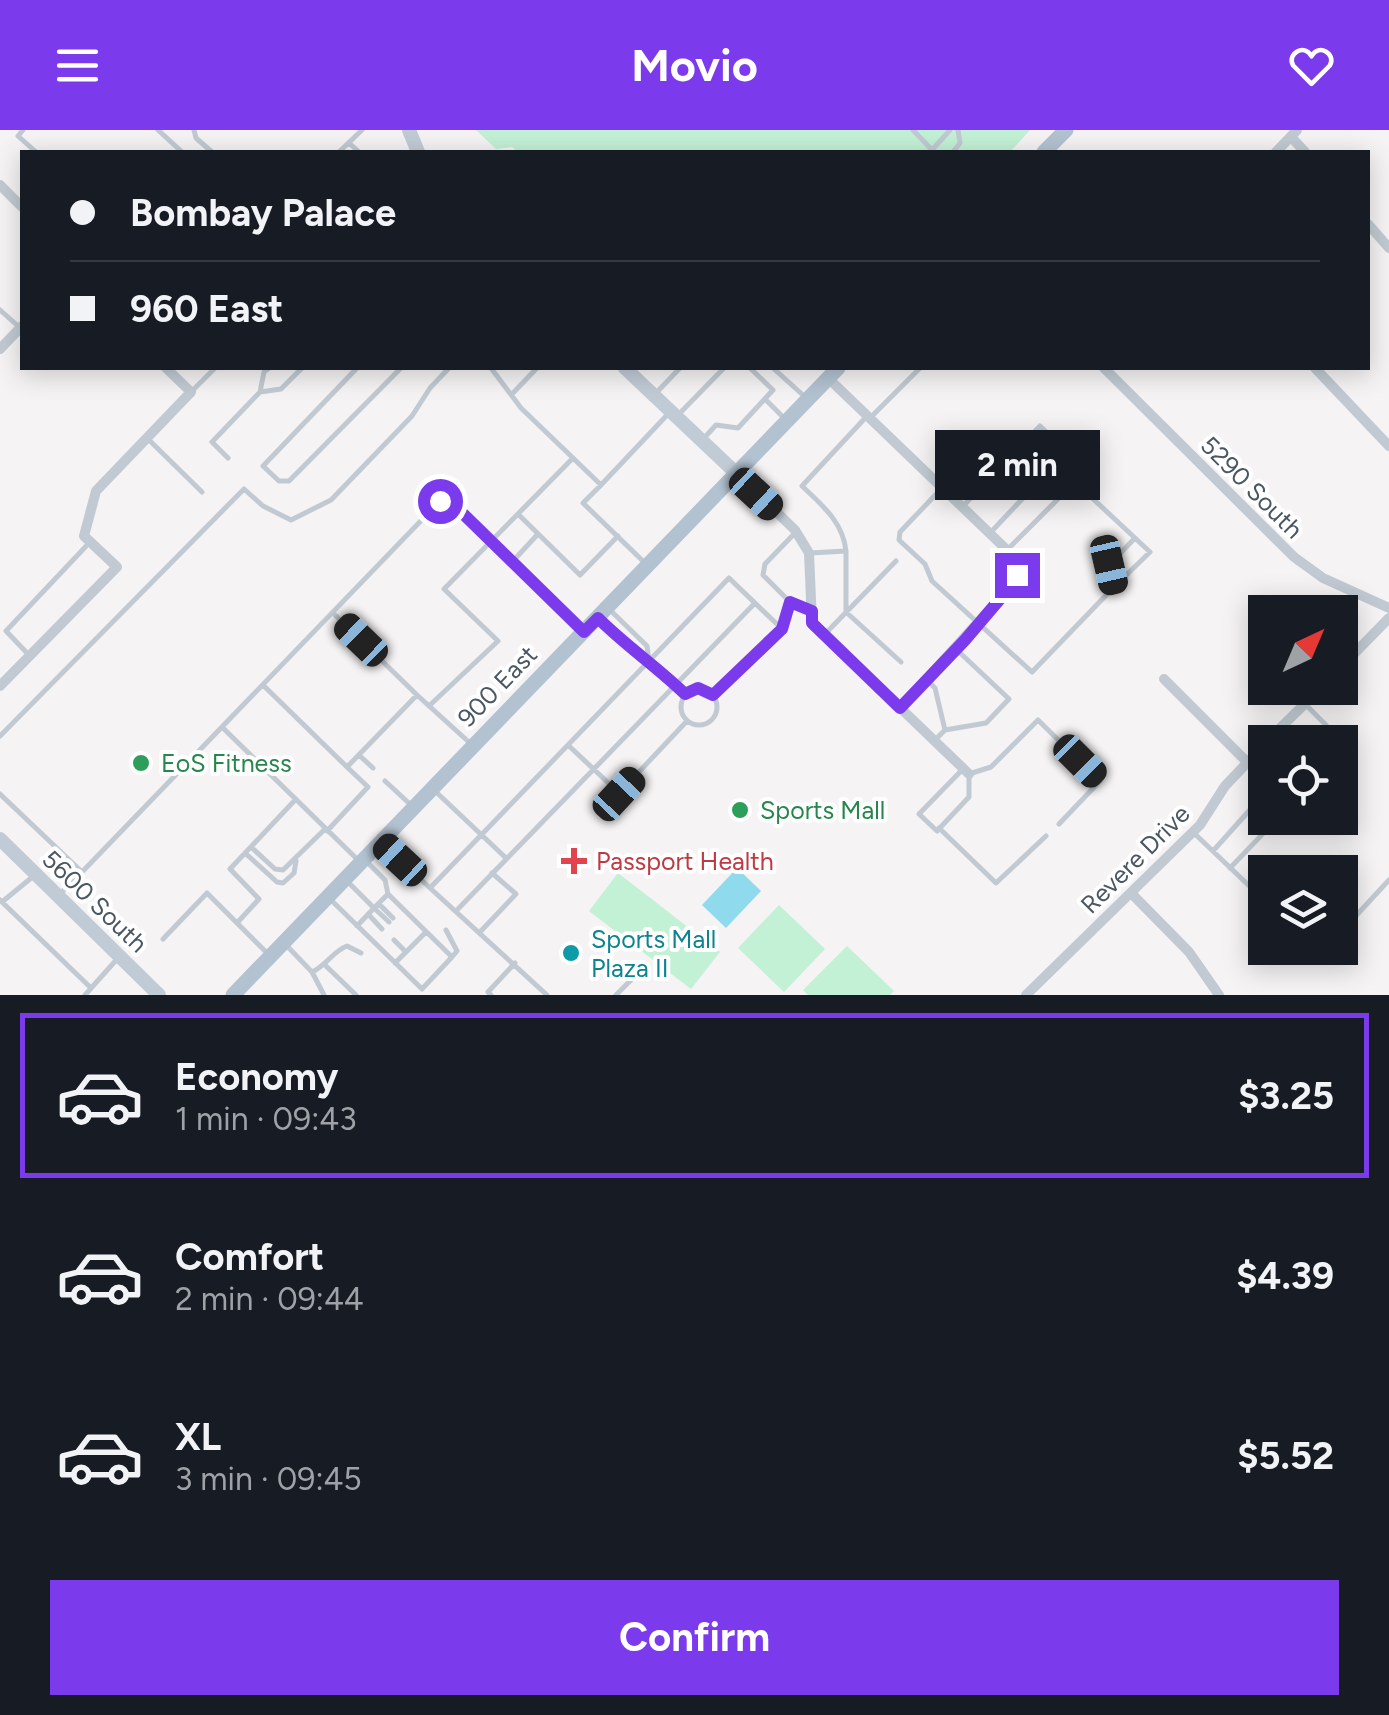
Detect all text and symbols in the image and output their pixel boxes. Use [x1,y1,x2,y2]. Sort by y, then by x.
icon: menu [50,38,105,93]
text: Movio [631,38,758,92]
icon: heart [1284,38,1339,93]
text: Bombay Palace [130,190,396,236]
text: 960 East [130,286,283,332]
callout: 2 min [934,430,1100,500]
street label: 5290 South [1195,430,1309,544]
text: 2 min [977,446,1058,484]
car [724,463,788,525]
route start [418,479,463,524]
car [1088,532,1130,598]
route end [995,553,1040,598]
north arrow [1248,595,1358,705]
map controls [1248,595,1358,965]
car [329,608,393,672]
street label: 900 East [451,639,543,733]
button: locate [1248,725,1358,835]
car [1048,729,1112,793]
place label: EoS Fitness [161,748,292,778]
marker: EoS Fitness [130,752,152,774]
car [588,762,650,826]
place label: Sports Mall [760,795,885,825]
street label: Revere Drive [1074,798,1196,920]
marker: Sports Mall [729,799,751,821]
car [368,829,432,891]
street label: 5600 South [36,844,154,958]
place label: Passport Health [596,846,774,876]
marker: Passport Health [561,848,587,874]
button: layers [1248,855,1358,965]
place label: Sports Mall Plaza II [591,924,716,983]
marker: Sports Mall Plaza II [560,942,582,964]
icon: car [55,1051,145,1141]
text: Economy [175,1054,338,1100]
text: $3.25 [1238,1073,1334,1119]
text: 1 min · 09:43 [175,1100,357,1138]
icon: car [55,1231,145,1321]
text: Comfort [175,1234,324,1280]
text: $4.39 [1236,1253,1334,1299]
text: 2 min · 09:44 [175,1280,364,1318]
icon: car [55,1411,145,1501]
text: XL [175,1414,221,1460]
text: $5.52 [1237,1433,1334,1479]
text: 3 min · 09:45 [175,1460,362,1498]
button: Confirm [50,1580,1339,1695]

